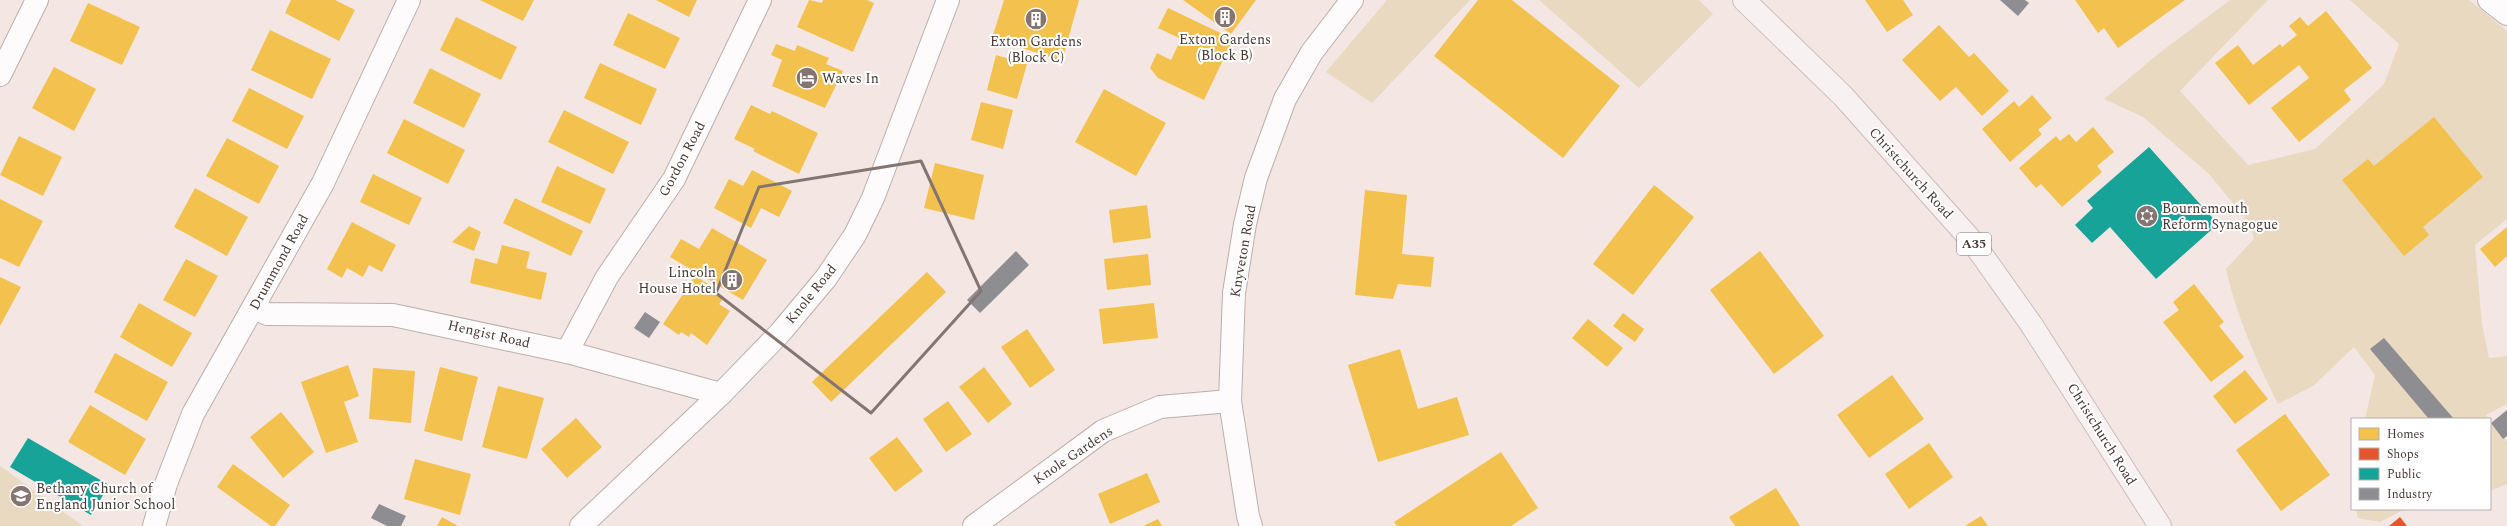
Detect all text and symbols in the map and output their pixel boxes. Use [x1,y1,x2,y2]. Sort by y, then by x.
building icon: Exton Gardens (Block B) [1212,4,1238,30]
building icon: Exton Gardens (Block C) [1023,6,1049,32]
place label: Exton Gardens (Block B) [1179,29,1271,66]
place label: Exton Gardens (Block C) [990,31,1082,68]
hotel icon: Waves In [794,65,820,91]
place label: Waves In [822,68,879,89]
street label: Gordon Road [653,118,711,200]
street label: Christchurch Road [1864,122,1958,224]
place label: Bournemouth Reform Synagogue [2162,198,2278,235]
street label: Knyveton Road [1224,203,1262,299]
synagogue icon: Bournemouth Reform Synagogue [2134,203,2160,229]
street label: Drummond Road [244,210,314,314]
road number: A35 [1957,233,1991,255]
street label: Knole Road [780,259,842,328]
place label: Lincoln House Hotel [638,262,716,299]
building icon: Lincoln House Hotel [719,267,745,293]
street label: Hengist Road [446,314,533,354]
street label: Christchurch Road [2062,379,2142,489]
legend [2351,418,2491,510]
street label: Knole Gardens [1029,421,1117,489]
text: Homes [2387,425,2425,444]
text: Shops [2387,445,2419,464]
text: Public [2387,465,2421,484]
place label: Bethany Church of England Junior School [36,478,175,515]
school or university icon: Bethany Church of England Junior School [8,483,34,509]
text: Industry [2387,485,2433,504]

